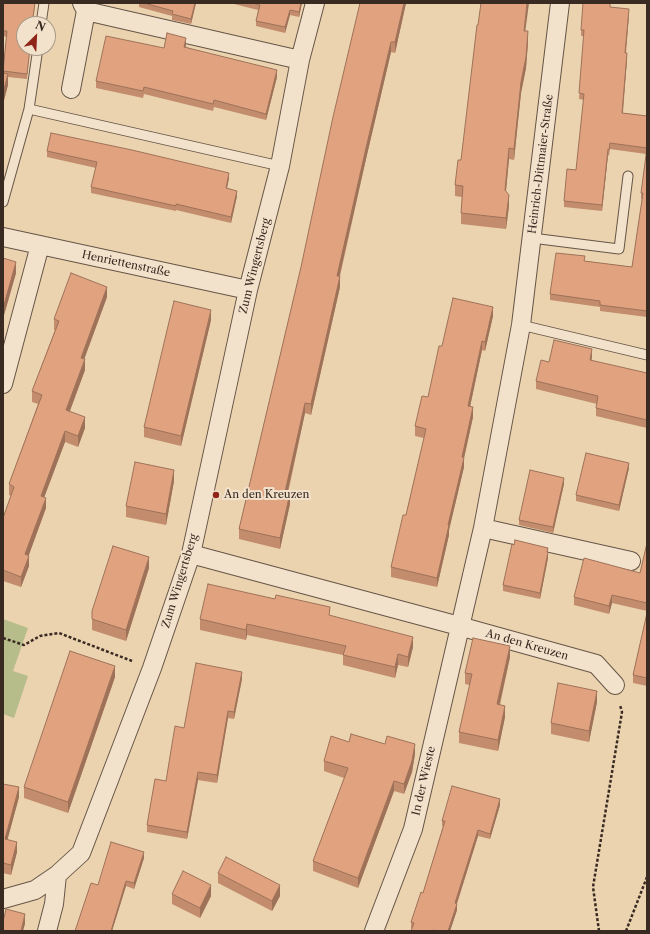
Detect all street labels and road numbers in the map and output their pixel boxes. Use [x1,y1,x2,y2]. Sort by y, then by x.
street label: Heinrich-Dittmaier-Straße [526,93,556,235]
street label: Zum Wingertsberg [237,217,273,315]
street label: Henriettenstraße [81,248,171,280]
street label: Zum Wingertsberg [159,532,201,630]
street label: An den Kreuzen [484,627,570,663]
street label: In der Wieste [410,745,438,817]

